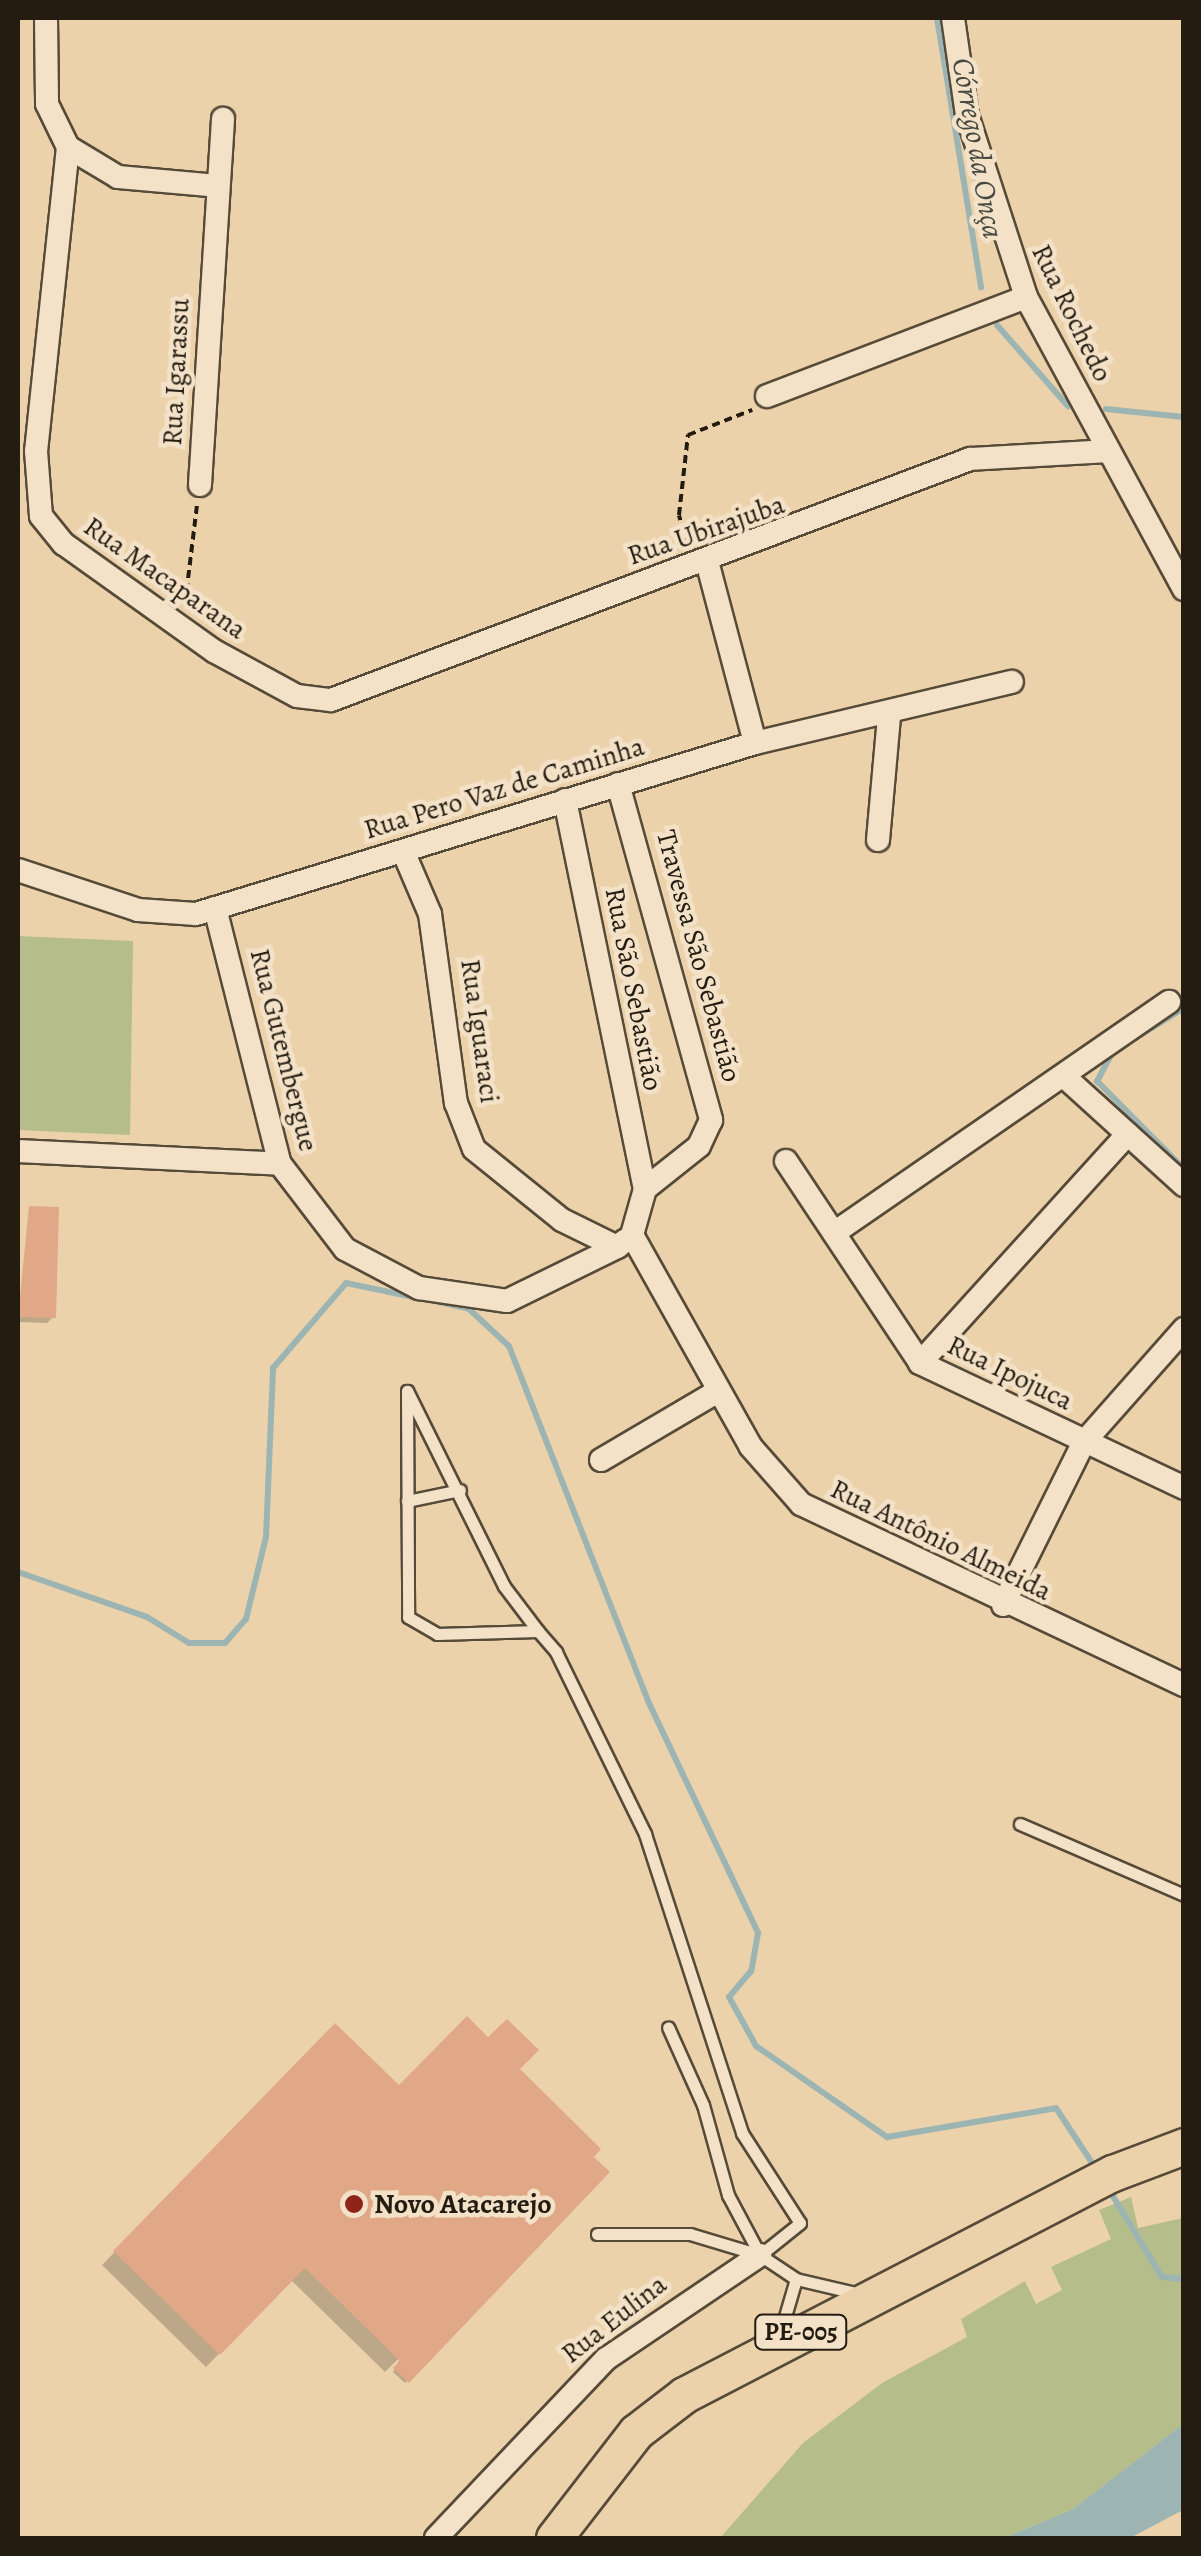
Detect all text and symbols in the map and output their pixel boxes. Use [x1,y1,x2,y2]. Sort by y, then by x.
water label: Córrego da Onça [944,55,1012,241]
street label: Rua Rochedo [1024,239,1120,387]
street label: Rua Igarassu [155,298,197,446]
street label: Rua Ubirajuba [623,487,789,573]
street label: Rua Macaparana [77,510,253,646]
street label: Rua Pero Vaz de Caminha [360,729,648,847]
street label: Travessa São Sebastião [649,826,749,1086]
street label: Rua São Sebastião [598,885,670,1093]
street label: Rua Gutembergue [243,945,325,1155]
street label: Rua Iguaraci [453,957,507,1105]
street label: Rua Ipojuca [942,1328,1078,1418]
street label: Rua Antônio Almeida [825,1472,1057,1608]
place label: Novo Atacarejo [374,2187,552,2221]
marker: Novo Atacarejo [343,2193,365,2215]
street label: Rua Eulina [555,2268,673,2370]
road number: PE-005 [754,2312,848,2352]

